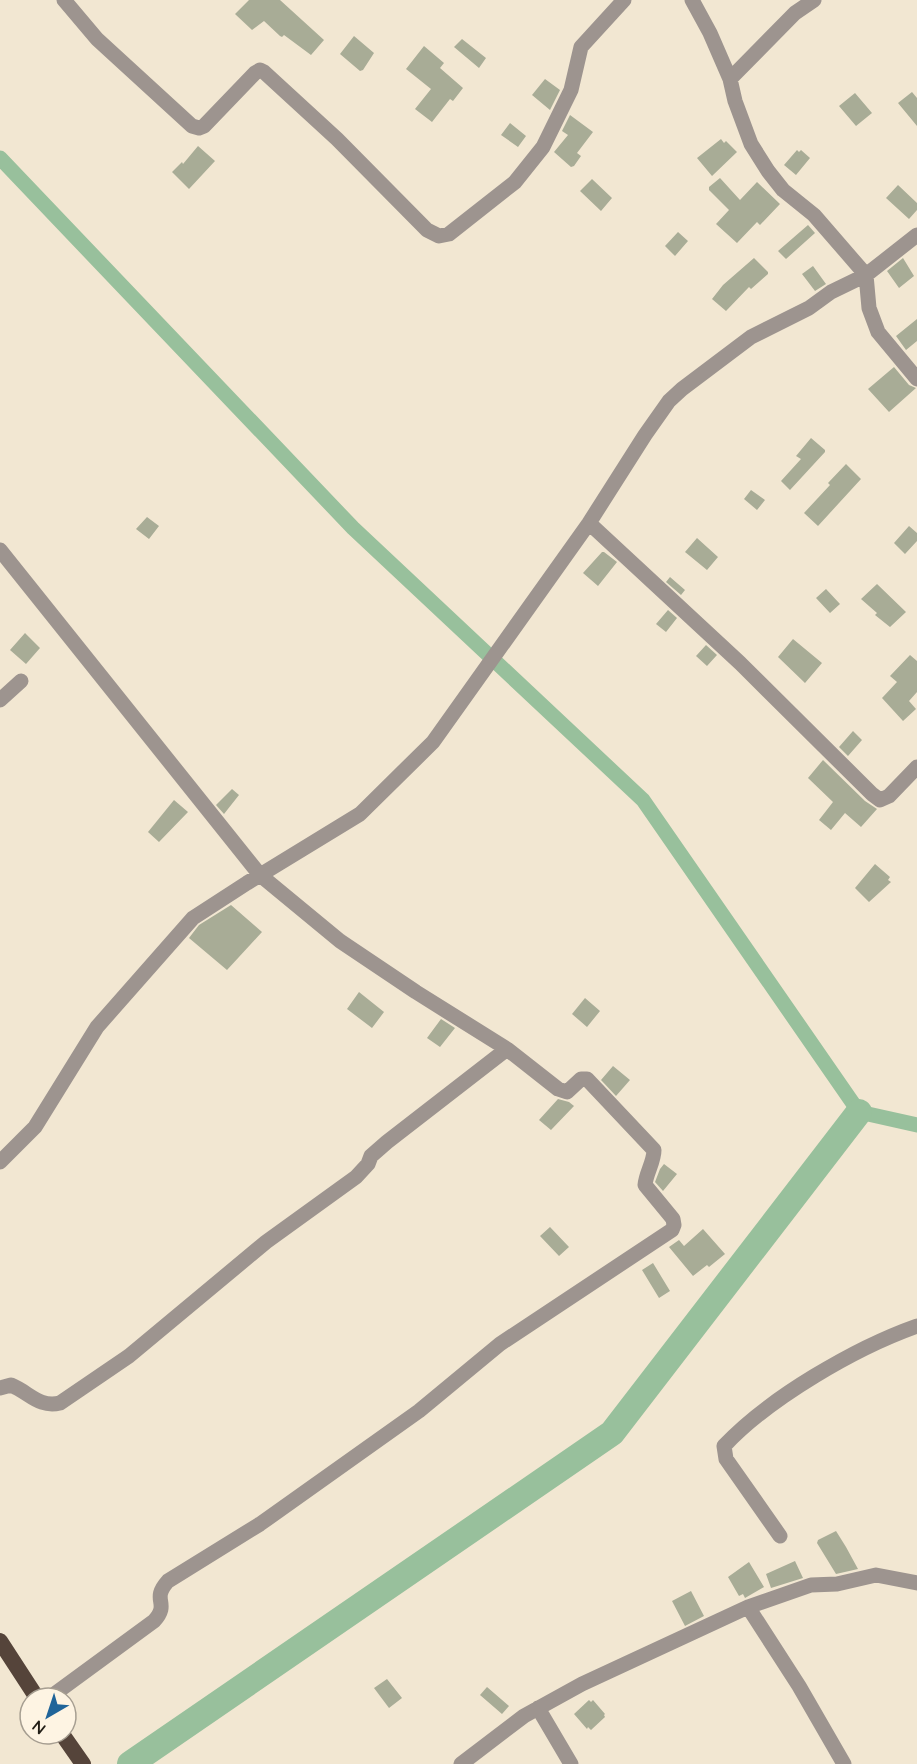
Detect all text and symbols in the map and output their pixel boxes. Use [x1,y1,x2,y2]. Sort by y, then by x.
north arrow [18,1686,78,1746]
text: N [28,1716,49,1739]

